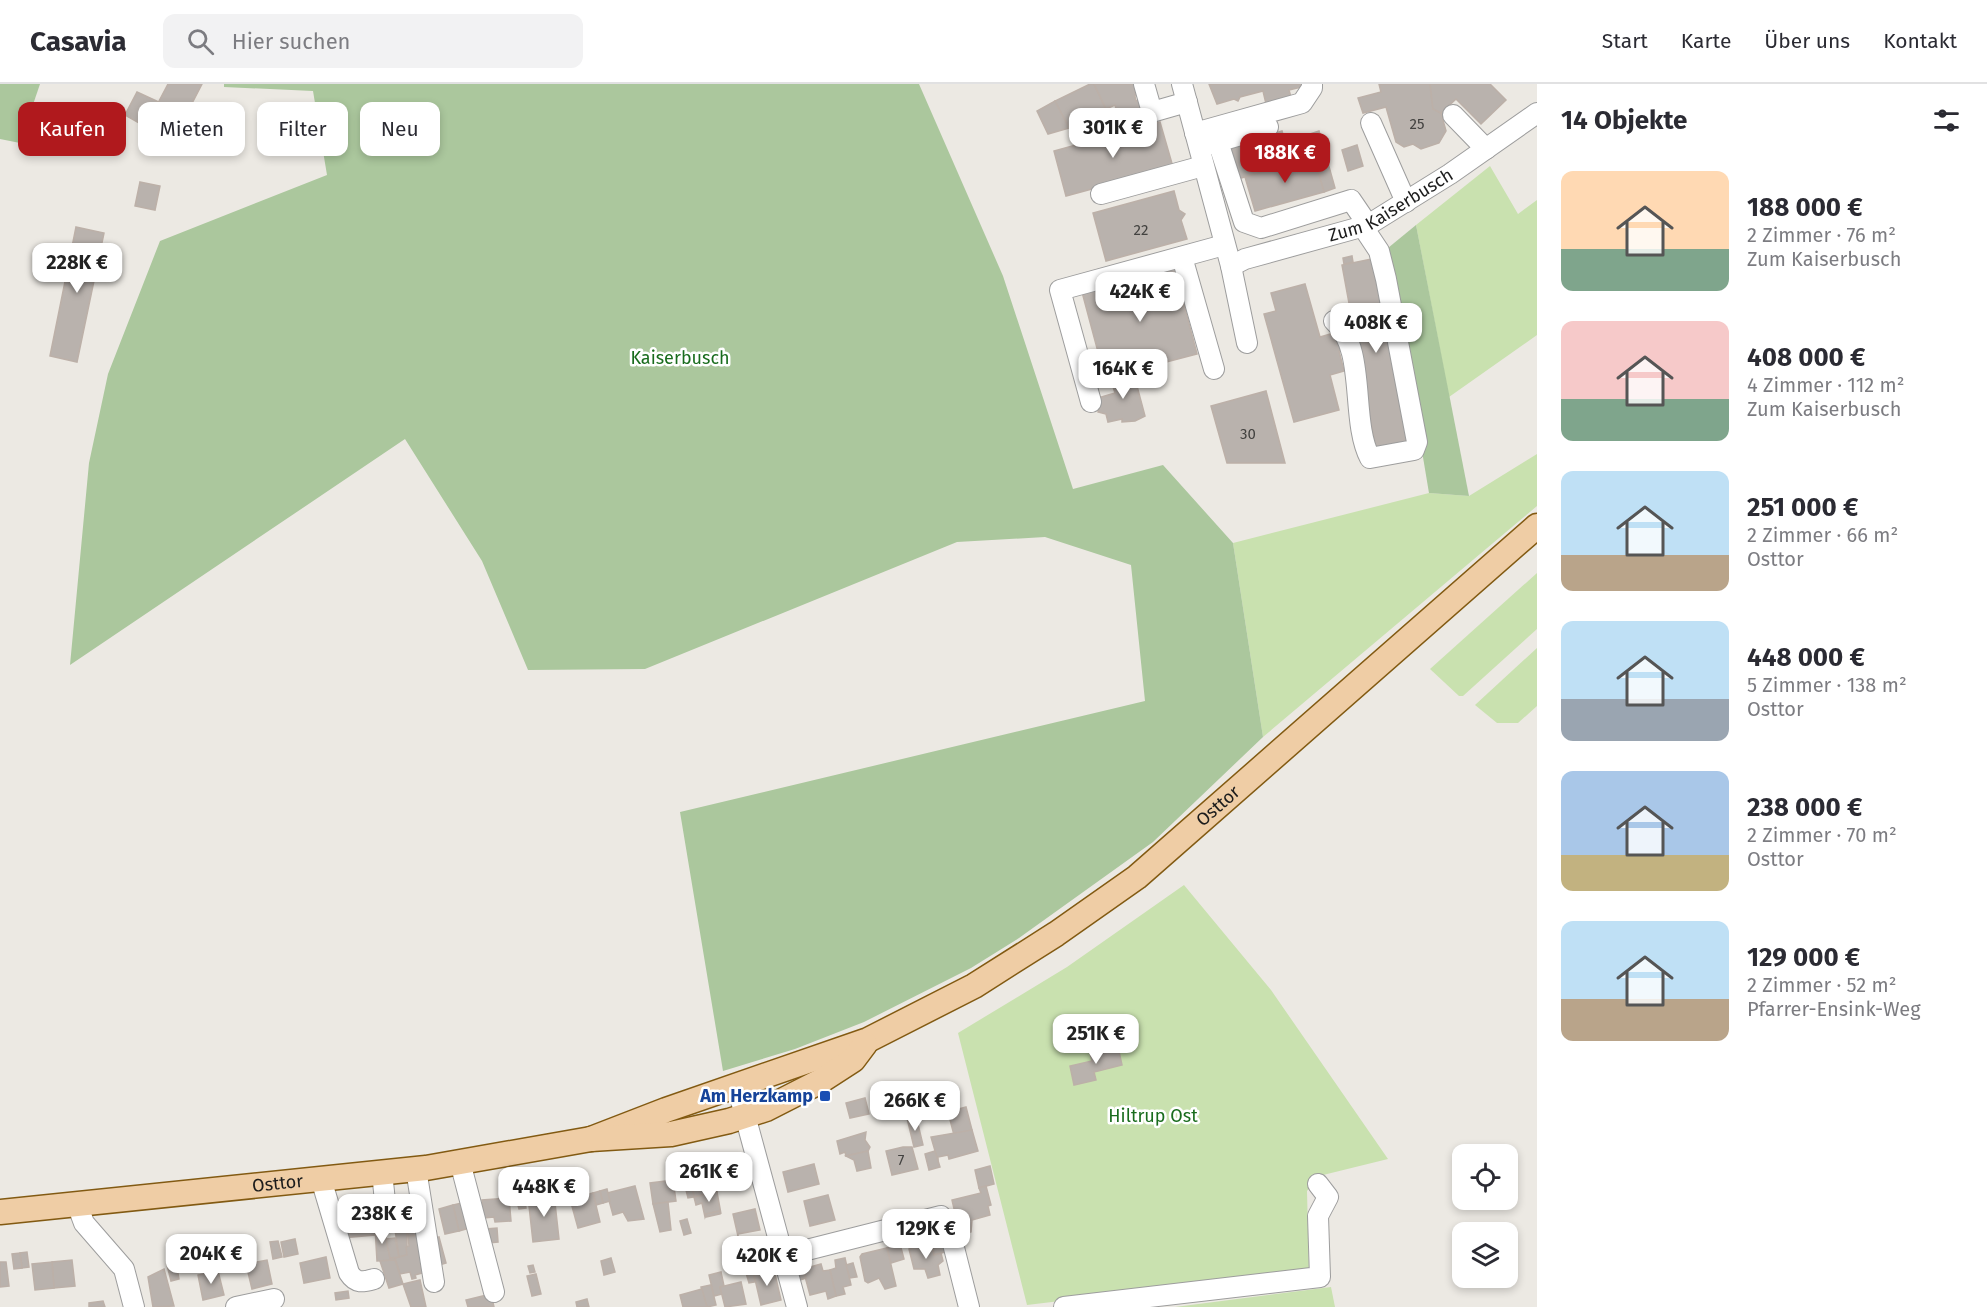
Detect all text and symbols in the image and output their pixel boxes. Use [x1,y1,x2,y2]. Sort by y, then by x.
search box [163,14,583,68]
text: Casavia [30,25,127,58]
icon: search [184,25,217,58]
text: Hier suchen [232,28,351,55]
text: Start [1602,28,1648,54]
text: Karte [1681,28,1731,54]
text: Über uns [1764,28,1850,54]
text: Kontakt [1883,28,1957,54]
chip: Kaufen [18,102,126,156]
chip: Mieten [138,102,245,156]
chip: Filter [257,102,348,156]
chip: Neu [360,102,440,156]
icon: filters [1930,104,1963,137]
text: 14 Objekte [1561,105,1687,136]
pin: 301K € [1064,108,1162,159]
text: 301K € [1083,115,1143,139]
house number: 25 [1410,115,1424,133]
pin: 188K € [1236,133,1334,184]
text: 188K € [1254,140,1316,164]
street label: Zum Kaiserbusch [1326,164,1457,246]
text: 188 000 € [1747,192,1863,223]
icon: home [1609,195,1681,267]
house number: 22 [1134,221,1148,239]
text: 2 Zimmer · 76 m² [1747,223,1896,247]
pin: 228K € [28,243,126,294]
text: Zum Kaiserbusch [1747,247,1901,271]
text: 228K € [46,250,108,274]
pin: 424K € [1091,272,1189,323]
text: 424K € [1109,279,1171,303]
pin: 408K € [1327,303,1425,354]
text: 408K € [1344,310,1408,334]
text: 408 000 € [1747,342,1865,373]
icon: home [1609,345,1681,417]
park label: Kaiserbusch [630,347,730,369]
pin: 164K € [1074,349,1172,400]
text: 164K € [1092,356,1154,380]
text: 4 Zimmer · 112 m² [1747,373,1905,397]
text: Zum Kaiserbusch [1747,397,1901,421]
house number: 30 [1240,425,1256,443]
text: 251 000 € [1747,492,1858,523]
icon: home [1609,495,1681,567]
text: 2 Zimmer · 66 m² [1747,523,1898,547]
text: Osttor [1747,547,1804,571]
text: 448 000 € [1747,642,1865,673]
icon: home [1609,645,1681,717]
text: 5 Zimmer · 138 m² [1747,673,1907,697]
text: Osttor [1747,697,1804,721]
street label: Osttor [1191,781,1244,831]
text: 238 000 € [1747,792,1862,823]
icon: home [1609,795,1681,867]
text: 2 Zimmer · 70 m² [1747,823,1897,847]
text: Osttor [1747,847,1804,871]
text: 129 000 € [1747,942,1860,973]
icon: home [1609,945,1681,1017]
text: 2 Zimmer · 52 m² [1747,973,1897,997]
text: Pfarrer-Ensink-Weg [1747,997,1921,1021]
pin: 251K € [1047,1014,1145,1065]
text: 251K € [1067,1021,1125,1045]
pin: 266K € [866,1081,964,1132]
place label: Am Herzkamp [699,1085,813,1107]
text: 266K € [884,1088,946,1112]
marker: Am Herzkamp [818,1089,832,1103]
park label: Hiltrup Ost [1108,1105,1198,1127]
map controls [1452,1144,1518,1288]
button: locate [1452,1144,1518,1210]
house number: 7 [898,1151,905,1169]
pin: 261K € [660,1152,758,1203]
text: 261K € [680,1159,739,1183]
pin: 448K € [495,1167,593,1218]
street label: Osttor [251,1170,304,1197]
text: 448K € [512,1174,576,1198]
pin: 238K € [333,1194,431,1245]
text: 238K € [351,1201,413,1225]
pin: 129K € [877,1209,975,1260]
text: 129K € [896,1216,956,1240]
button: layers [1452,1222,1518,1288]
pin: 204K € [162,1234,260,1285]
pin: 420K € [718,1236,816,1287]
text: 204K € [180,1241,242,1265]
text: 420K € [736,1243,798,1267]

